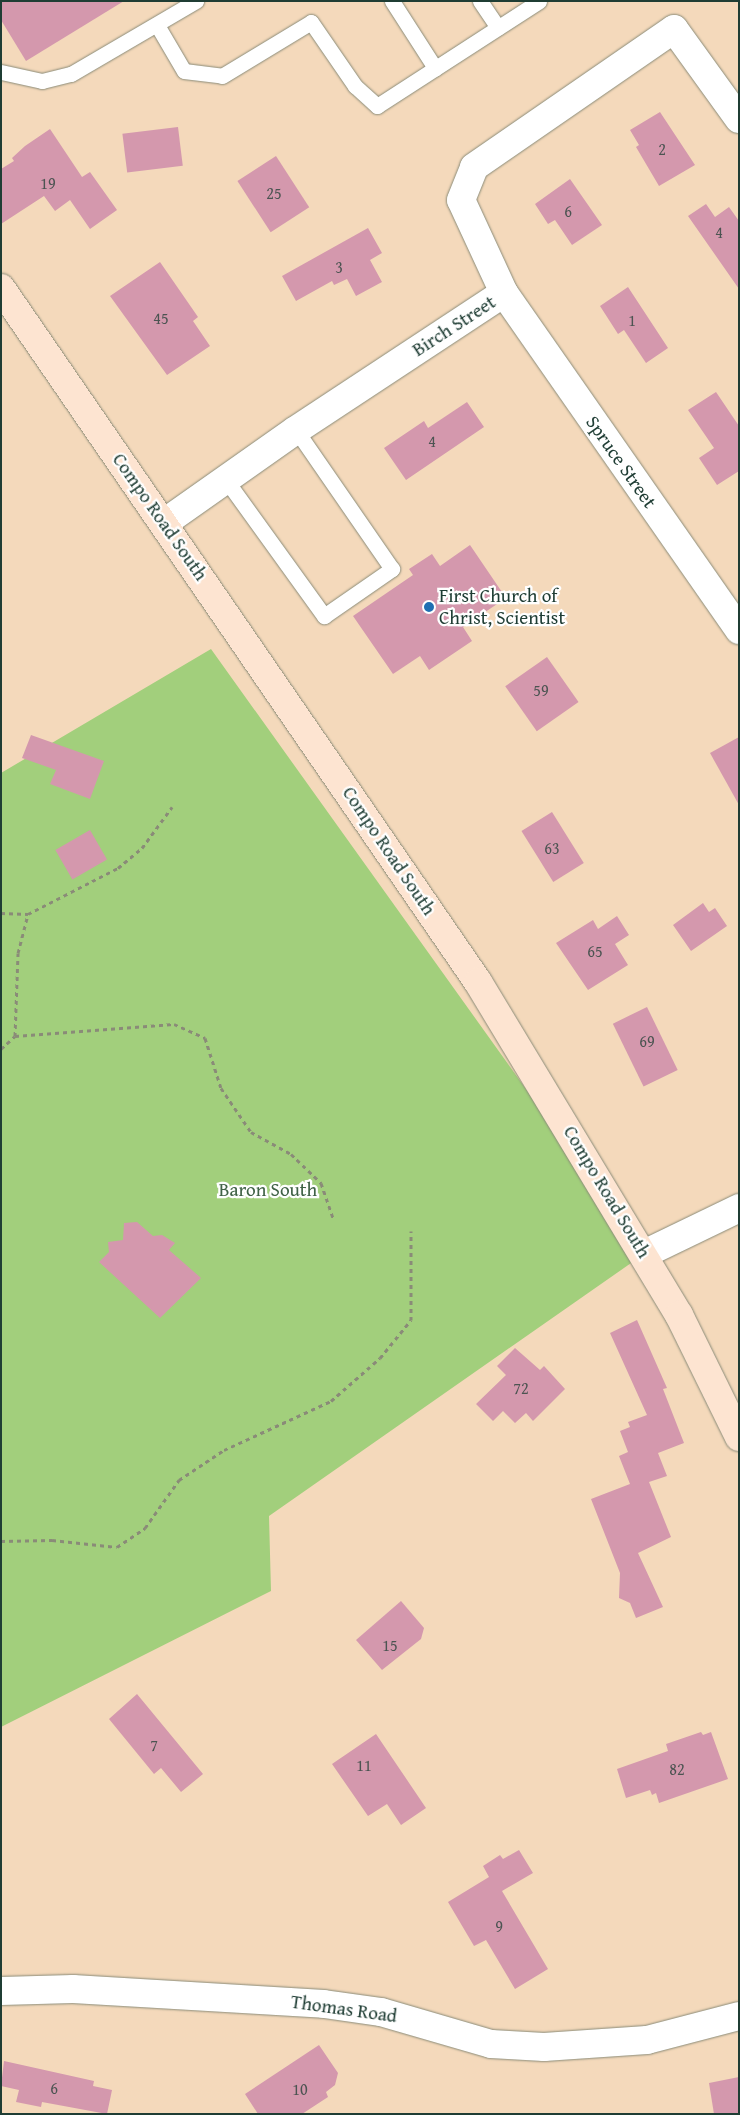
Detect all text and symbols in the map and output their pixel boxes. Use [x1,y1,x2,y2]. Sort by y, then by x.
house number: 2 [658,139,666,159]
house number: 19 [40,173,56,193]
house number: 25 [266,183,282,203]
house number: 6 [564,201,572,221]
house number: 4 [715,222,723,242]
house number: 3 [335,257,343,277]
street label: Birch Street [408,291,500,361]
house number: 45 [153,308,169,328]
house number: 1 [628,310,636,330]
street label: Spruce Street [581,412,661,512]
house number: 4 [428,431,436,451]
street label: Compo Road South [108,449,212,585]
place label: First Church of Christ, Scientist [439,585,565,629]
marker: First Church of Christ, Scientist [423,601,435,613]
house number: 59 [533,680,549,700]
street label: Compo Road South [338,782,440,920]
house number: 63 [544,838,560,858]
house number: 65 [587,941,603,961]
house number: 69 [639,1031,655,1051]
street label: Compo Road South [559,1122,655,1262]
park label: Baron South [219,1179,317,1201]
house number: 72 [513,1378,529,1398]
house number: 15 [382,1635,398,1655]
house number: 7 [150,1735,158,1755]
house number: 11 [356,1755,372,1775]
house number: 82 [669,1759,685,1779]
house number: 9 [495,1916,503,1936]
street label: Thomas Road [289,1990,399,2028]
house number: 6 [50,2078,58,2098]
house number: 10 [292,2079,308,2099]

